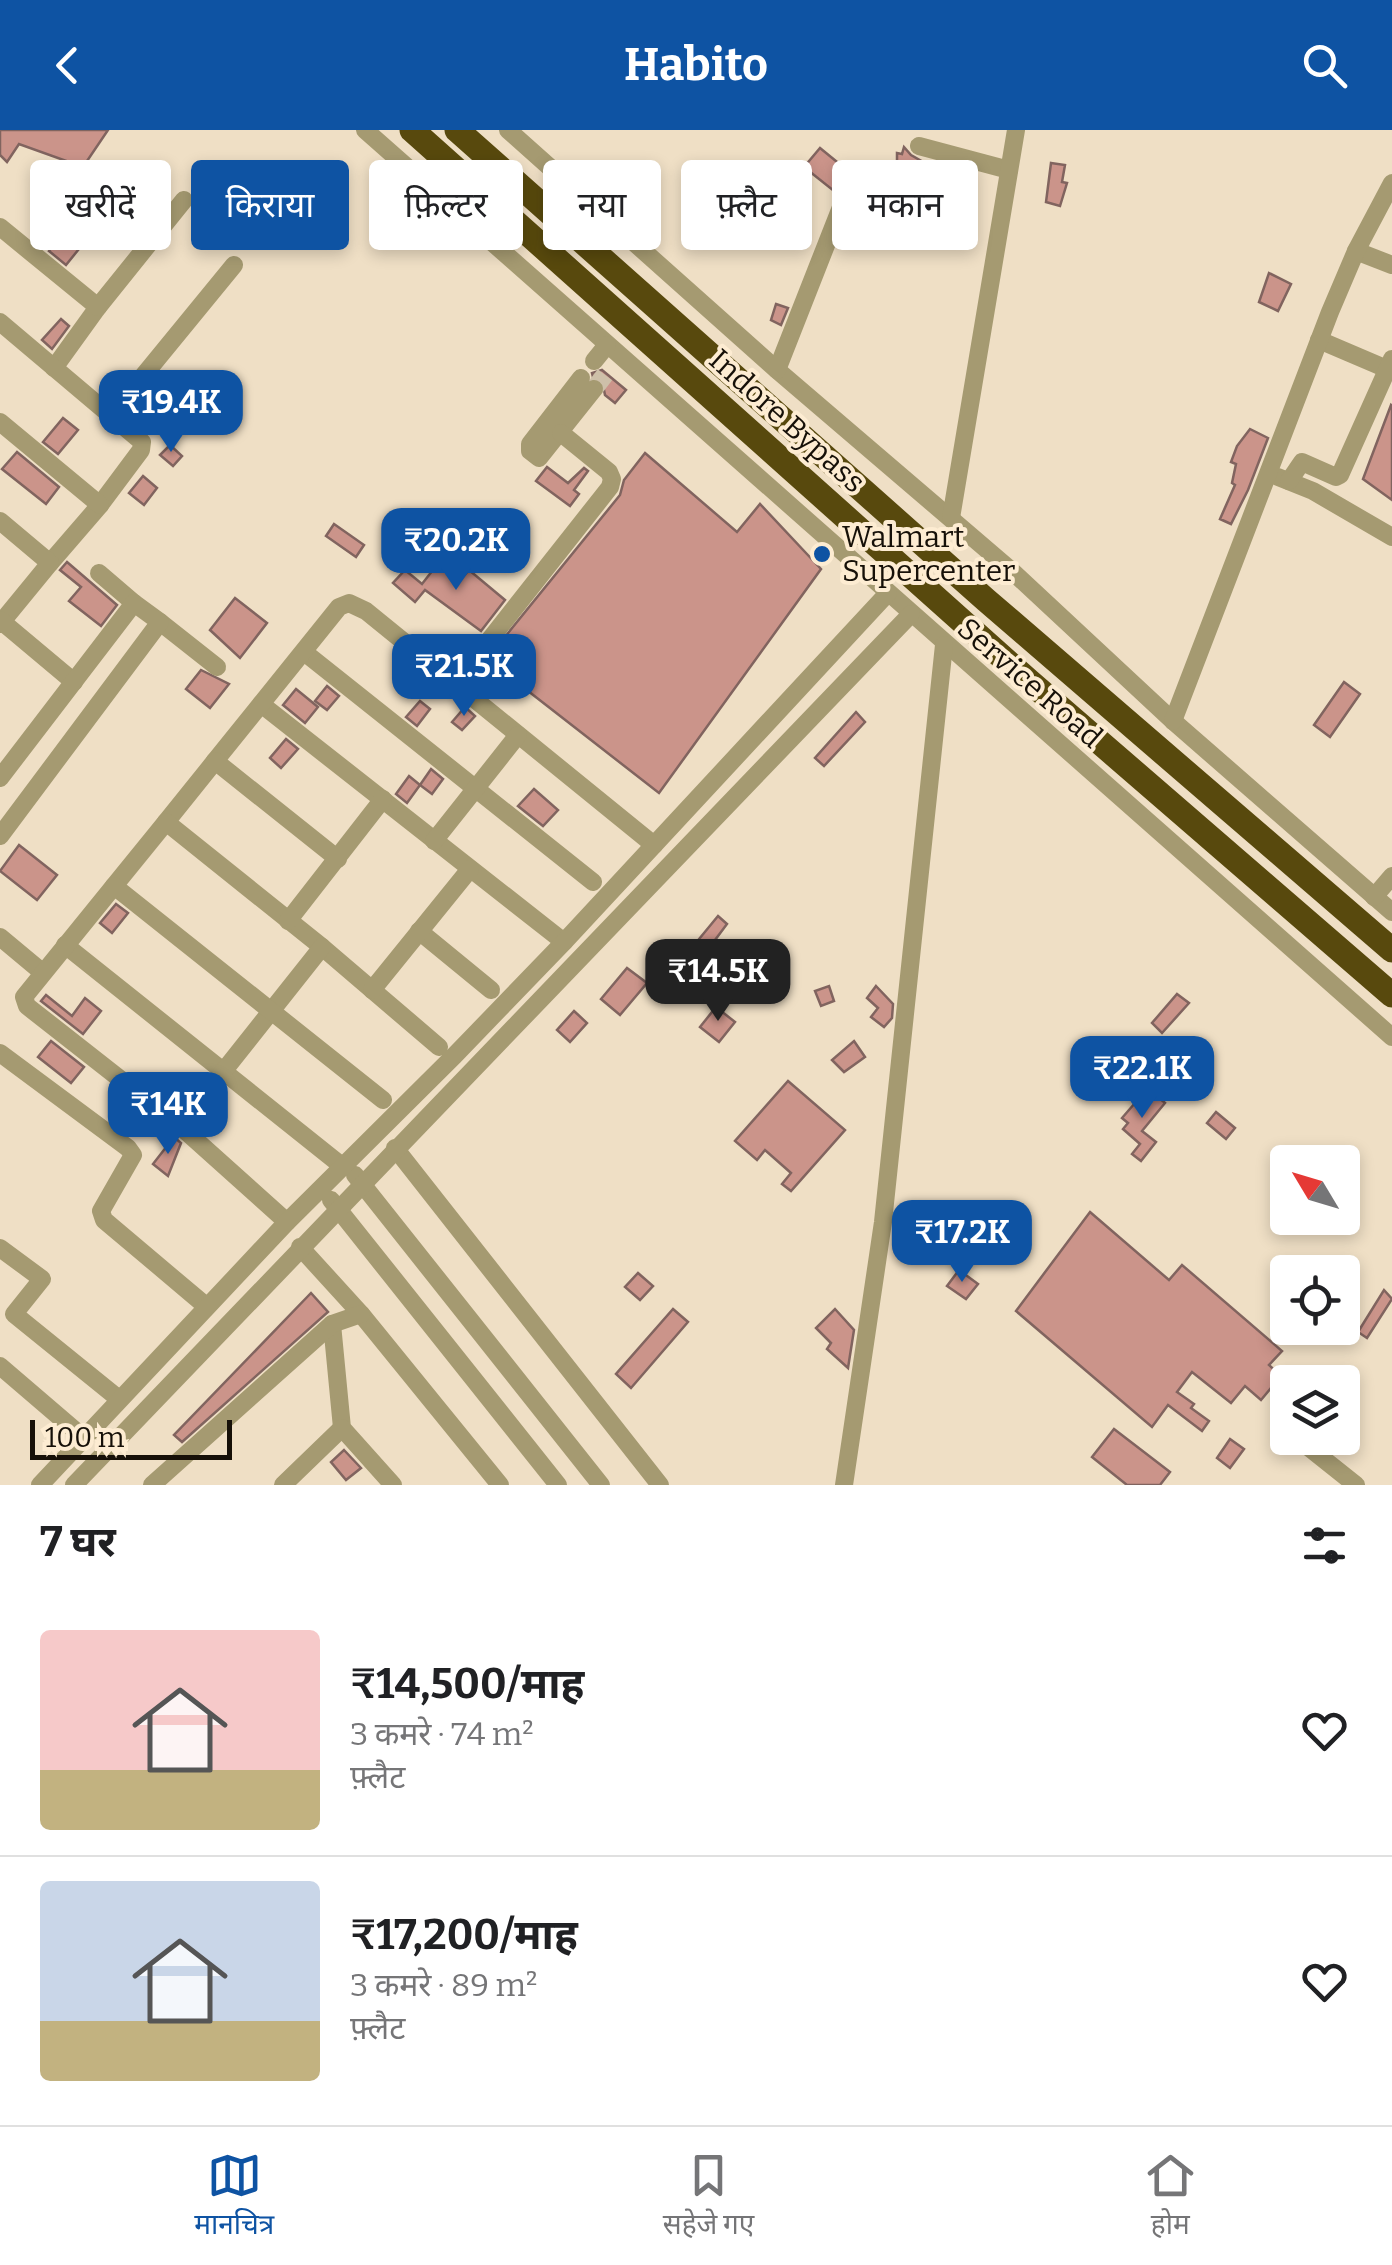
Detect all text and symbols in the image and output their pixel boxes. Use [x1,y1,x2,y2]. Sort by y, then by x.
icon: back [40,38,95,93]
text: Habito [624,38,768,92]
icon: search [1297,38,1352,93]
chip: खरीदें [30,160,171,250]
chip: किराया [191,160,349,250]
chip: फ़िल्टर [369,160,523,250]
chip: नया [543,160,661,250]
chip: फ़्लैट [681,160,812,250]
chip: मकान [832,160,978,250]
street label: Indore Bypass [702,342,872,500]
pin: ₹19.4K [90,370,252,455]
text: ₹19.4K [121,383,221,421]
pin: ₹20.2K [375,508,537,593]
place label: Walmart Supercenter [842,519,1015,589]
text: ₹20.2K [403,521,509,559]
marker: Walmart Supercenter [811,543,833,565]
street label: Service Road [950,610,1110,756]
pin: ₹21.5K [383,634,545,719]
text: ₹21.5K [414,647,514,685]
pin: ₹14.5K [637,939,799,1024]
text: ₹14.5K [667,952,769,990]
pin: ₹22.1K [1061,1036,1223,1121]
text: ₹22.1K [1092,1049,1192,1087]
pin: ₹14K [109,1072,227,1157]
text: ₹14K [130,1085,206,1123]
north arrow [1270,1145,1360,1235]
map controls [1270,1145,1360,1455]
pin: ₹17.2K [881,1200,1043,1285]
text: ₹17.2K [914,1213,1010,1251]
button: locate [1270,1255,1360,1345]
button: layers [1270,1365,1360,1455]
scale bar [30,1415,232,1460]
text: 100 m [45,1421,125,1454]
text: 7 घर [40,1517,116,1567]
icon: filters [1297,1518,1352,1573]
text: ₹14,500/माह [350,1659,584,1709]
icon: home [120,1670,240,1790]
icon: heart [1297,1703,1352,1758]
text: 3 कमरे · 74 m² [350,1715,534,1753]
text: फ़्लैट [350,1758,405,1796]
text: ₹17,200/माह [350,1910,578,1960]
icon: home [120,1921,240,2041]
icon: heart [1297,1954,1352,2009]
text: 3 कमरे · 89 m² [350,1966,537,2004]
text: फ़्लैट [350,2009,405,2047]
tab: मानचित्र [194,2148,274,2245]
tab: सहेजे गए [663,2148,754,2245]
tab: होम [1143,2148,1198,2245]

